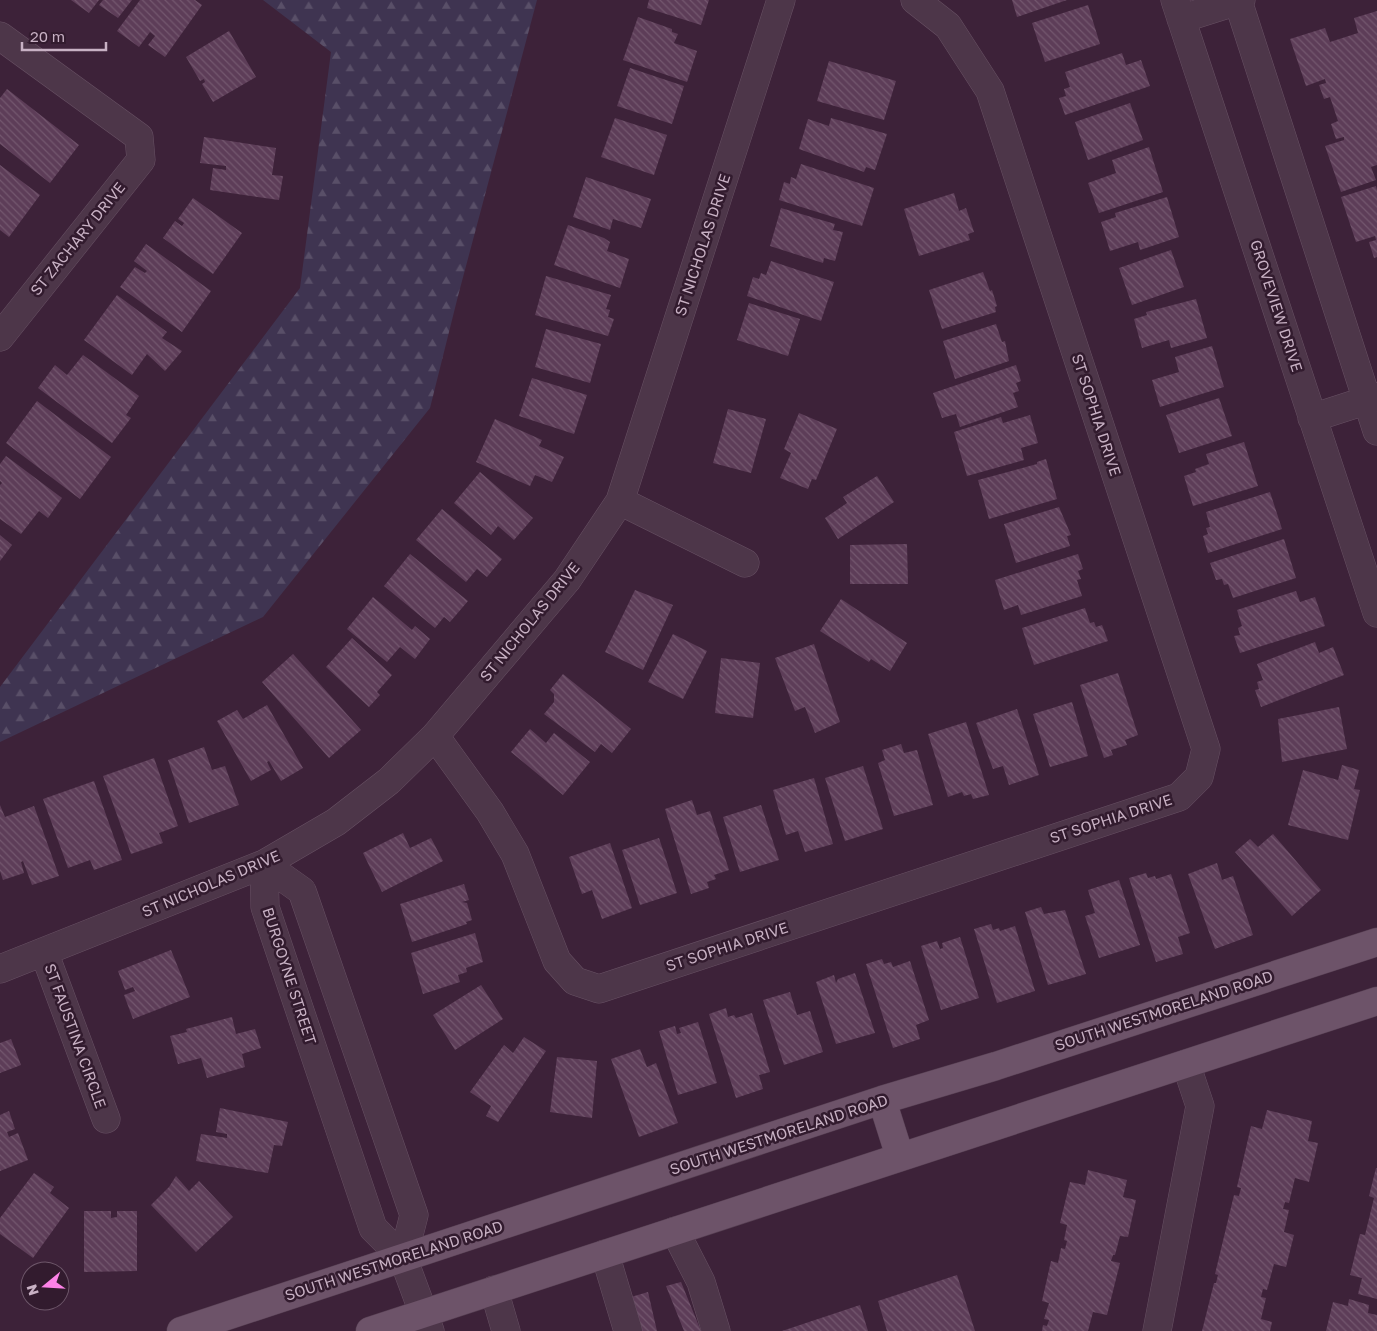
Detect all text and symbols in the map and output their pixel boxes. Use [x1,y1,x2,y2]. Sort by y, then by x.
scale bar [22,20,106,52]
text: 20 m [30,27,65,45]
street label: ST NICHOLAS DRIVE [671,171,734,318]
street label: ST ZACHARY DRIVE [26,178,128,299]
street label: GROVEVIEW DRIVE [1247,237,1307,374]
street label: ST SOPHIA DRIVE [1069,351,1125,478]
street label: ST NICHOLAS DRIVE [476,558,583,685]
street label: ST SOPHIA DRIVE [1047,790,1174,846]
street label: ST NICHOLAS DRIVE [139,846,282,920]
street label: BURGOYNE STREET [259,905,321,1046]
street label: ST SOPHIA DRIVE [663,918,790,974]
street label: ST FAUSTINA CIRCLE [41,961,111,1111]
street label: SOUTH WESTMORELAND ROAD [1052,966,1275,1054]
street label: SOUTH WESTMORELAND ROAD [667,1090,890,1178]
street label: SOUTH WESTMORELAND ROAD [282,1216,505,1304]
north arrow [20,1261,70,1311]
text: N [22,1282,42,1298]

